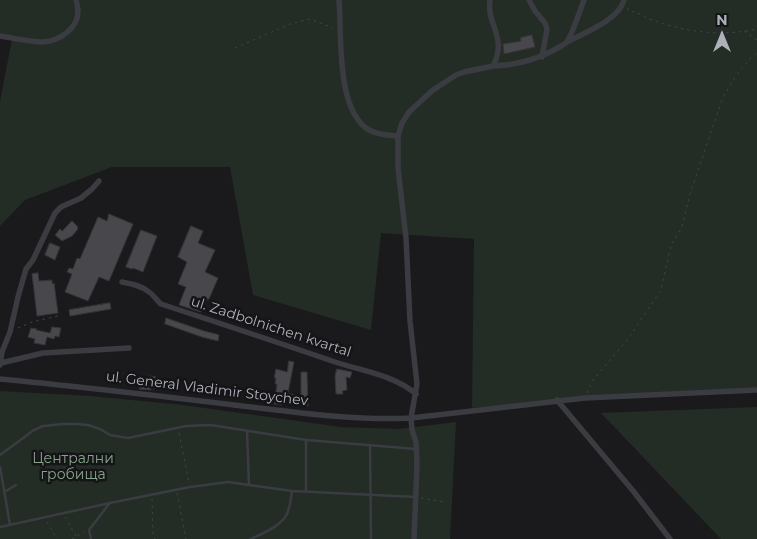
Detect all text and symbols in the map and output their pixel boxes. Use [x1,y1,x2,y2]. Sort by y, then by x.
north arrow [697,10,747,60]
text: N [716,11,728,29]
street label: ul. Zadbolnichen kvartal [189,293,353,361]
street label: ul. General Vladimir Stoychev [105,368,309,410]
park label: Централни гробища [32,451,114,484]

